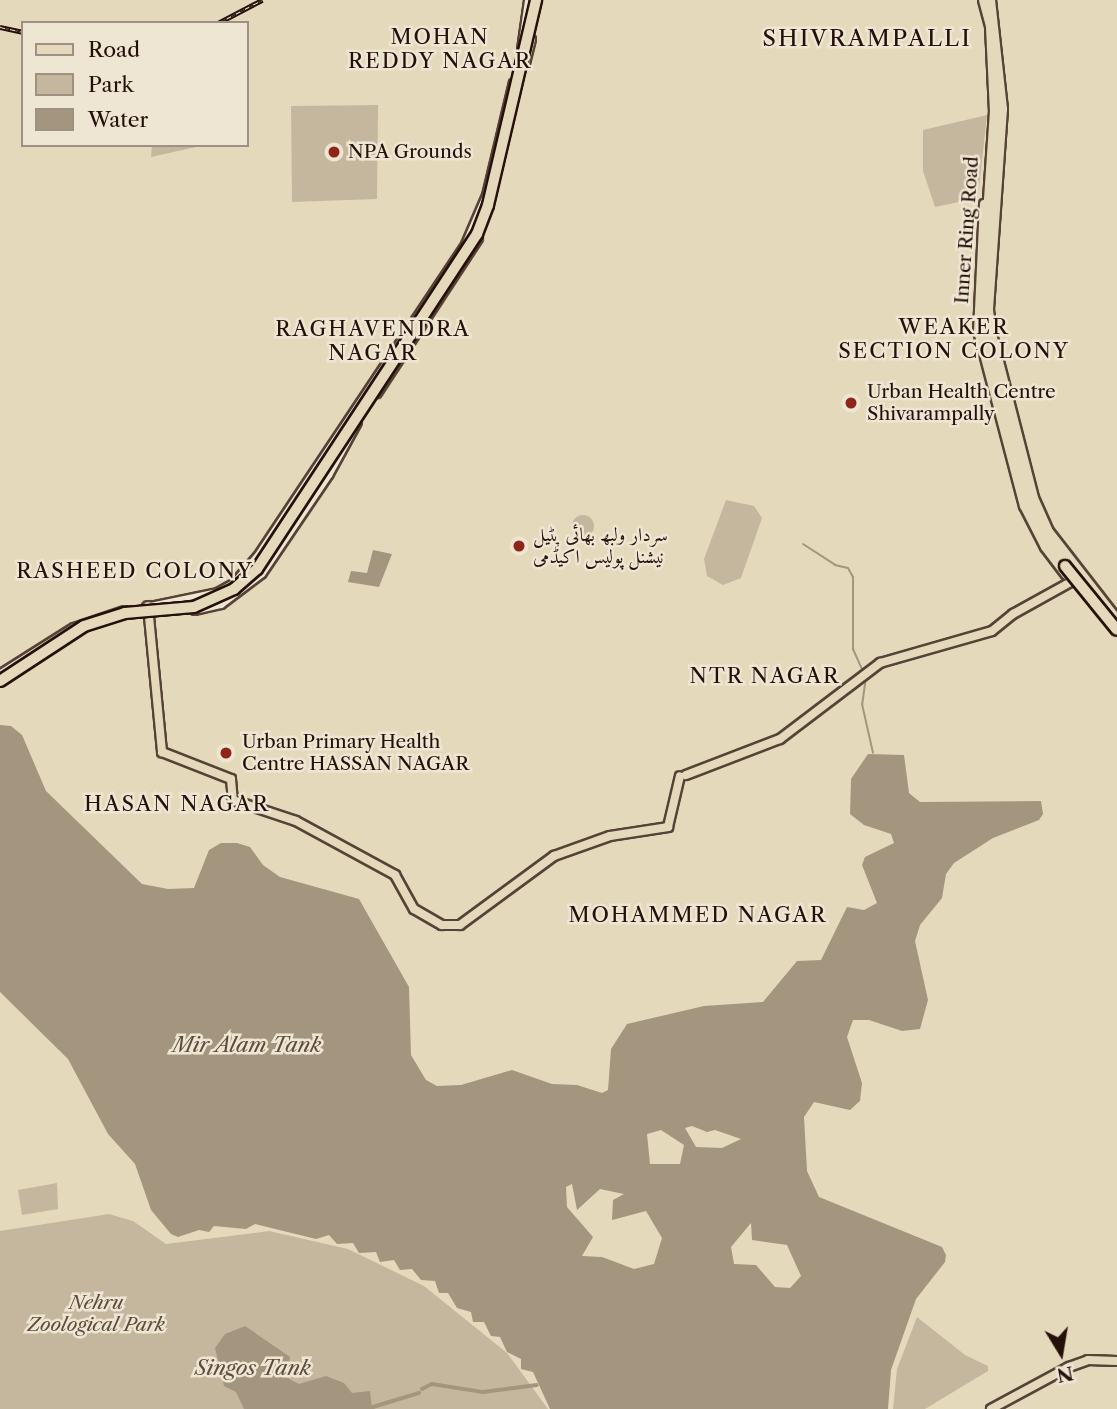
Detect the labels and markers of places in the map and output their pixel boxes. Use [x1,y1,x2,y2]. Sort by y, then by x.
place label: NPA Grounds [348,141,473,163]
marker: NPA Grounds [326,144,342,160]
place label: Urban Health Centre Shivarampally [867,381,1056,425]
marker: Urban Health Centre Shivarampally [841,393,861,413]
place label: سردار ولبھ بھائی پٹیل نیشنل پولیس اکیڈمی [533,524,668,568]
marker: سردار ولبھ بھائی پٹیل نیشنل پولیس اکیڈمی [511,538,527,554]
place label: Urban Primary Health Centre HASSAN NAGAR [242,731,469,775]
marker: Urban Primary Health Centre HASSAN NAGAR [216,743,236,763]

